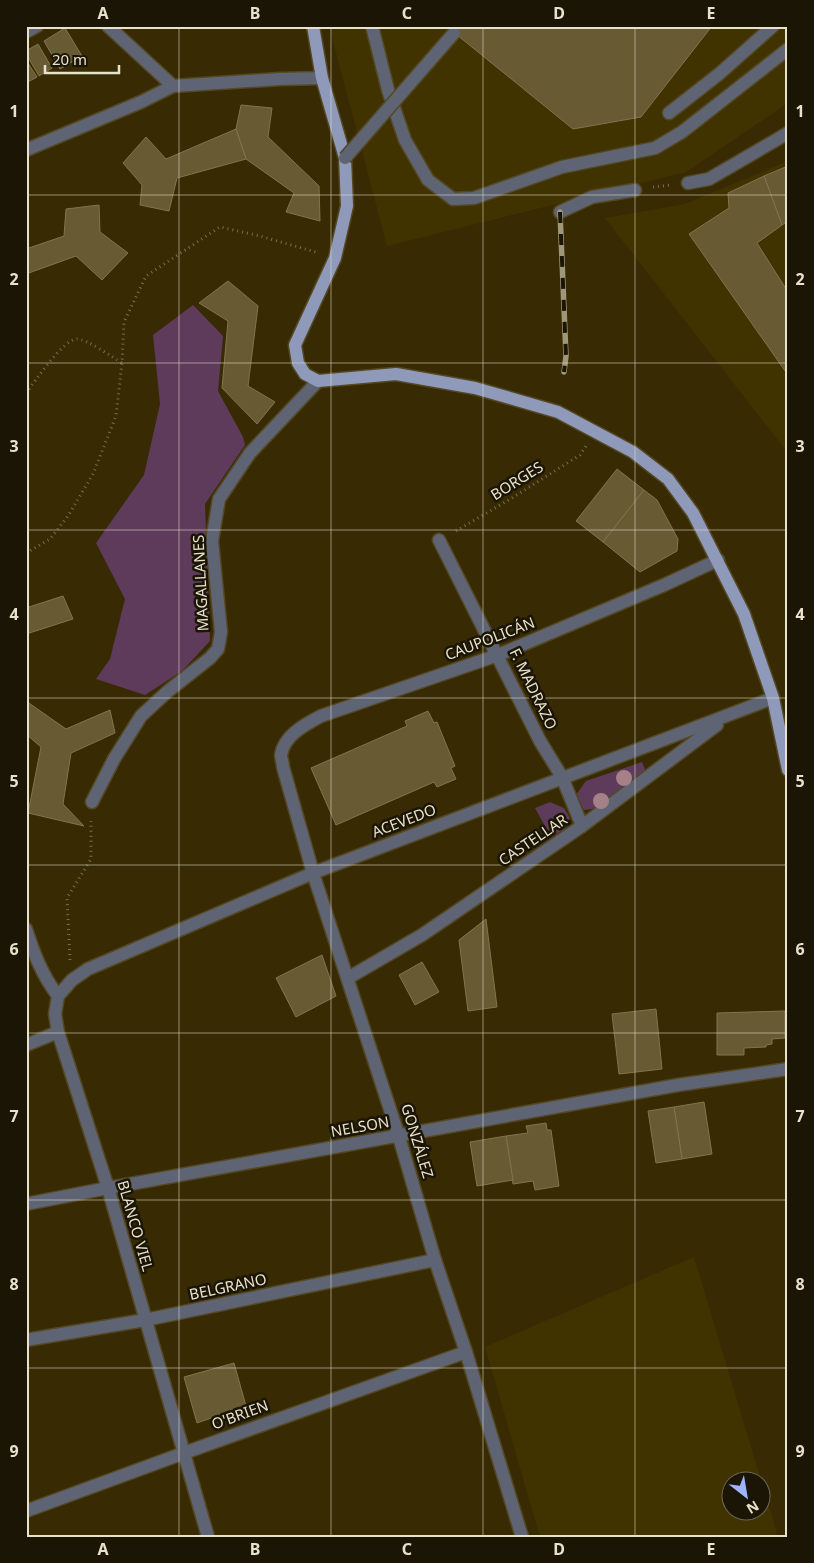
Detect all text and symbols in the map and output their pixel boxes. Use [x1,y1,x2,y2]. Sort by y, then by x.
text: A [97,2,109,24]
text: B [250,2,260,24]
text: C [402,2,412,24]
text: D [553,2,565,24]
text: E [707,2,716,24]
scale bar [45,42,119,74]
text: 20 m [52,49,87,69]
text: 1 [9,100,19,122]
text: 1 [795,100,805,122]
text: 2 [9,268,19,290]
text: 2 [795,268,805,290]
text: 3 [9,435,19,457]
text: 3 [795,435,805,457]
street label: BORGES [486,456,546,504]
street label: MAGALLANES [187,534,213,632]
text: 4 [9,603,19,625]
text: 4 [795,603,805,625]
street label: CAUPOLICÁN [442,612,537,664]
street label: F. MADRAZO [506,645,562,732]
text: 5 [9,770,19,792]
text: 5 [795,770,805,792]
street label: ACEVEDO [369,799,439,841]
street label: CASTELLAR [494,809,571,869]
text: 6 [9,938,19,960]
text: 6 [795,938,805,960]
street label: GONZÁLEZ [397,1101,439,1180]
text: 7 [9,1105,19,1127]
text: 7 [795,1105,805,1127]
street label: NELSON [329,1111,391,1141]
street label: BLANCO VIEL [113,1178,159,1274]
street label: BELGRANO [187,1268,268,1304]
text: 8 [9,1273,19,1295]
text: 8 [795,1273,805,1295]
street label: O'BRIEN [209,1395,271,1434]
text: 9 [9,1440,19,1462]
text: 9 [795,1440,805,1462]
north arrow [722,1470,772,1520]
text: N [743,1496,763,1519]
text: A [97,1538,109,1560]
text: B [250,1538,260,1560]
text: C [402,1538,412,1560]
text: D [553,1538,565,1560]
text: E [707,1538,716,1560]

